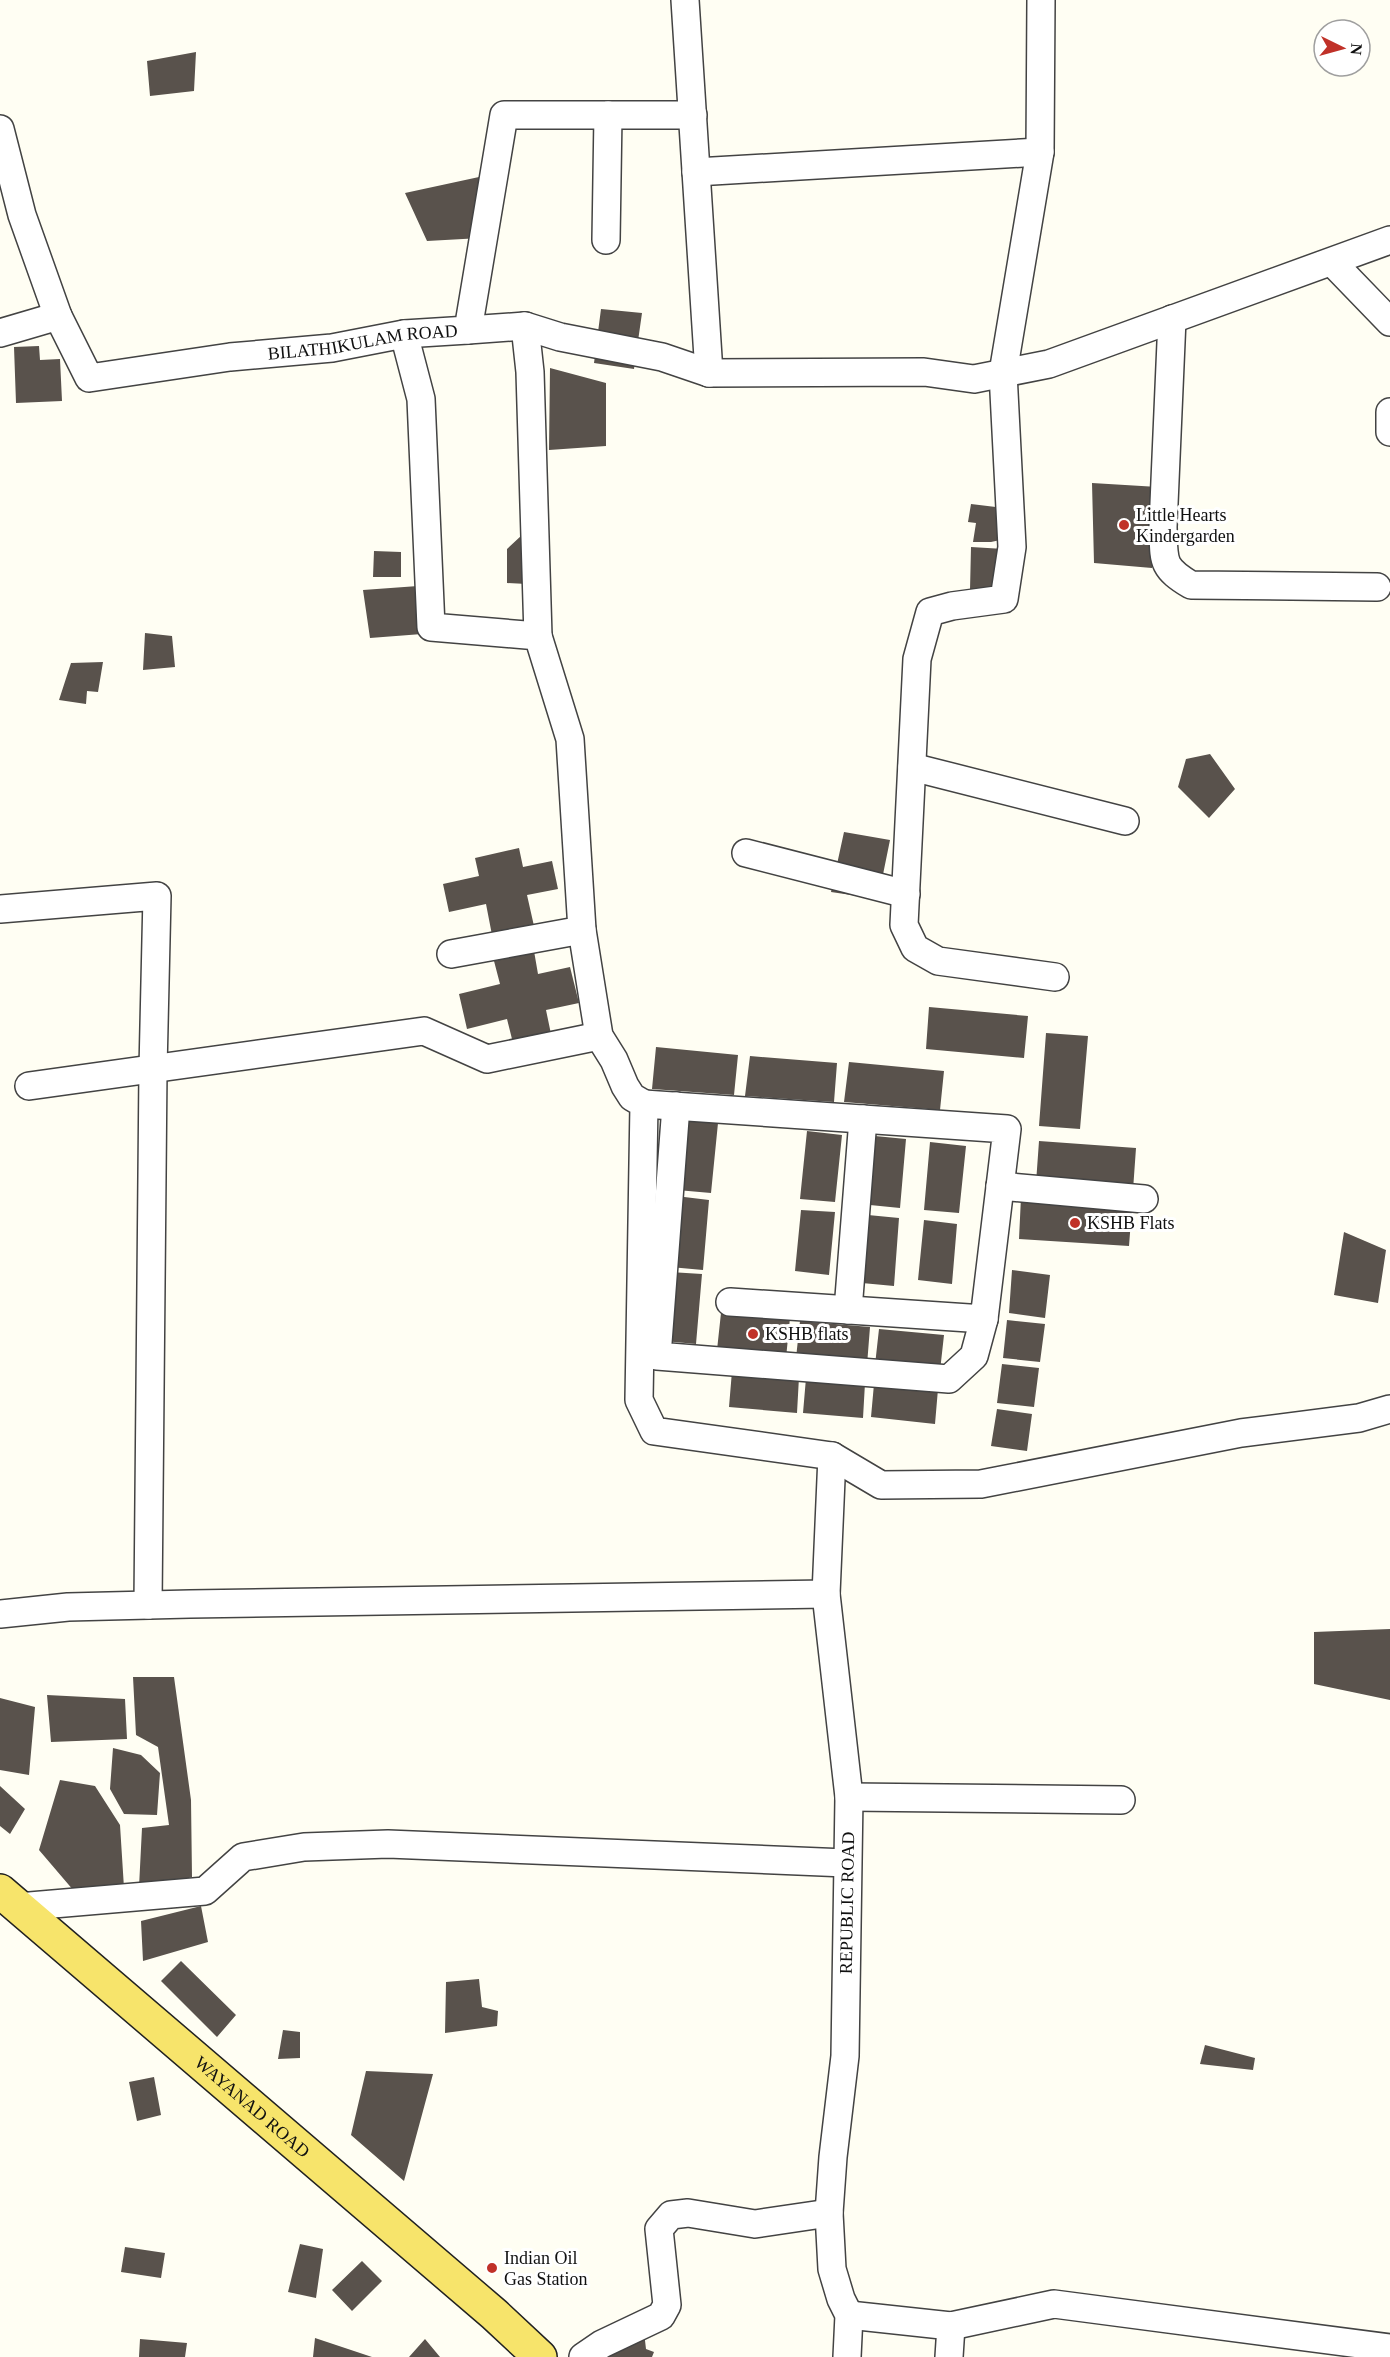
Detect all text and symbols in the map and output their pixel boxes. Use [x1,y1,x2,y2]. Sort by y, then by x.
north arrow [1312,18,1372,78]
text: N [1347,43,1365,56]
street label: BILATHIKULAM ROAD [267,321,458,364]
place label: Little Hearts Kindergarden [1136,505,1235,546]
marker: Little Hearts Kindergarden [1117,518,1131,532]
place label: KSHB Flats [1087,1213,1175,1233]
marker: KSHB Flats [1068,1216,1082,1230]
place label: KSHB flats [765,1324,849,1344]
marker: KSHB flats [746,1327,760,1341]
street label: REPUBLIC ROAD [836,1832,858,1974]
street label: WAYANAD ROAD [191,2052,314,2162]
place label: Indian Oil Gas Station [504,2248,588,2289]
marker: Indian Oil Gas Station [485,2261,499,2275]

